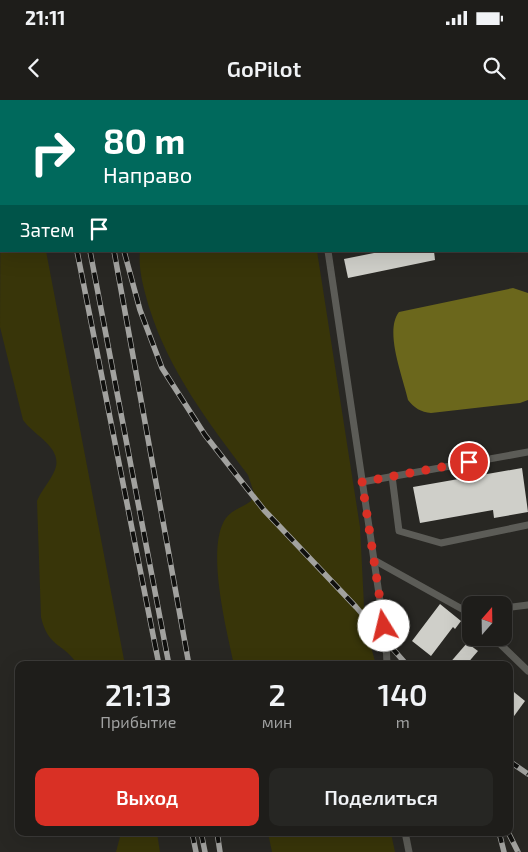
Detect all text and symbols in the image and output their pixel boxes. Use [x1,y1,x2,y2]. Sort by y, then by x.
text: 21:11 [25,6,66,29]
icon: back [20,54,48,82]
icon: search [480,54,508,82]
text: GoPilot [227,55,301,81]
text: 80 m [103,119,185,161]
icon: right [20,120,85,185]
text: Направо [103,161,192,187]
icon: arrive [85,215,113,243]
text: Затем [20,218,75,241]
pin [448,441,490,483]
icon: arrive [455,448,483,476]
north arrow [462,596,512,646]
map controls [462,596,512,646]
position arrow [357,599,409,651]
text: 21:13 [105,676,172,712]
text: 2 [268,676,286,712]
text: 140 [378,676,428,712]
text: Прибытие [100,712,176,731]
text: мин [262,712,292,731]
text: m [396,712,410,731]
button: Выход [35,768,259,826]
button: Поделиться [269,768,493,826]

